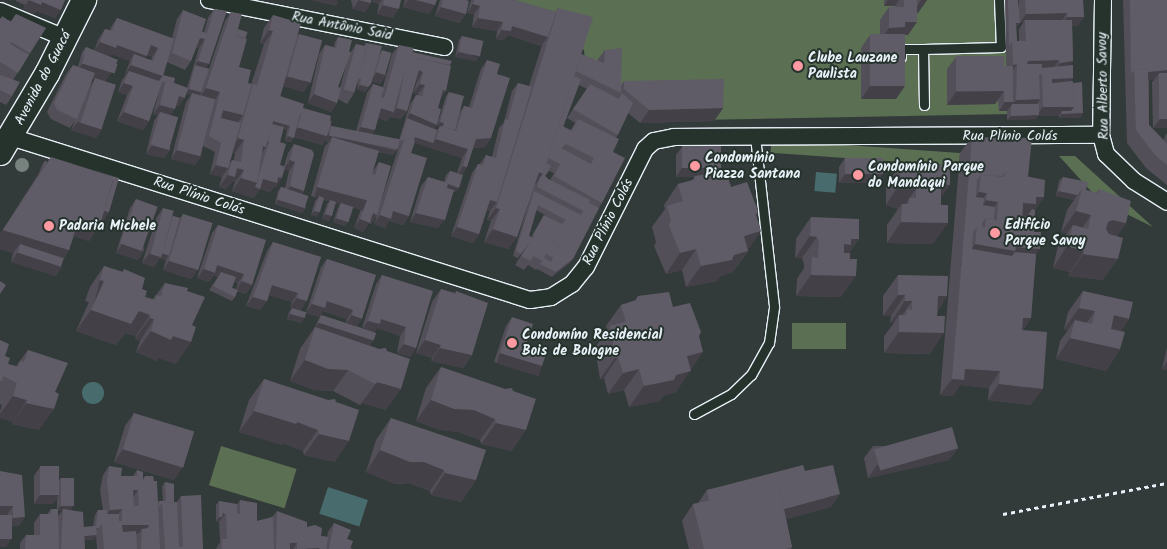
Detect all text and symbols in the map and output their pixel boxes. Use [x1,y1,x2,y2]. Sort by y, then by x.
street label: Rua Antônio Said [290,8,394,44]
street label: Avenida do Guacá [11,28,75,128]
street label: Rua Alberto Savoy [1094,32,1112,140]
place label: Clube Lauzane Paulista [808,50,897,82]
marker: Clube Lauzane Paulista [792,60,804,72]
street label: Rua Plínio Colás [963,128,1057,144]
place label: Condomínio Piazza Santana [705,150,800,182]
place label: Condomínio Parque do Mandaqui [868,159,984,192]
marker: Condomínio Piazza Santana [689,160,701,172]
marker: Condomínio Parque do Mandaqui [852,169,864,181]
street label: Rua Plínio Colás [151,173,247,219]
street label: Rua Plínio Colás [579,176,637,268]
place label: Edifício Parque Savoy [1005,217,1086,250]
place label: Padaria Michele [59,218,156,234]
marker: Padaria Michele [43,220,55,232]
marker: Edifício Parque Savoy [989,227,1001,239]
place label: Condomíno Residencial Bois de Bologne [522,327,662,360]
marker: Condomíno Residencial Bois de Bologne [506,337,518,349]

